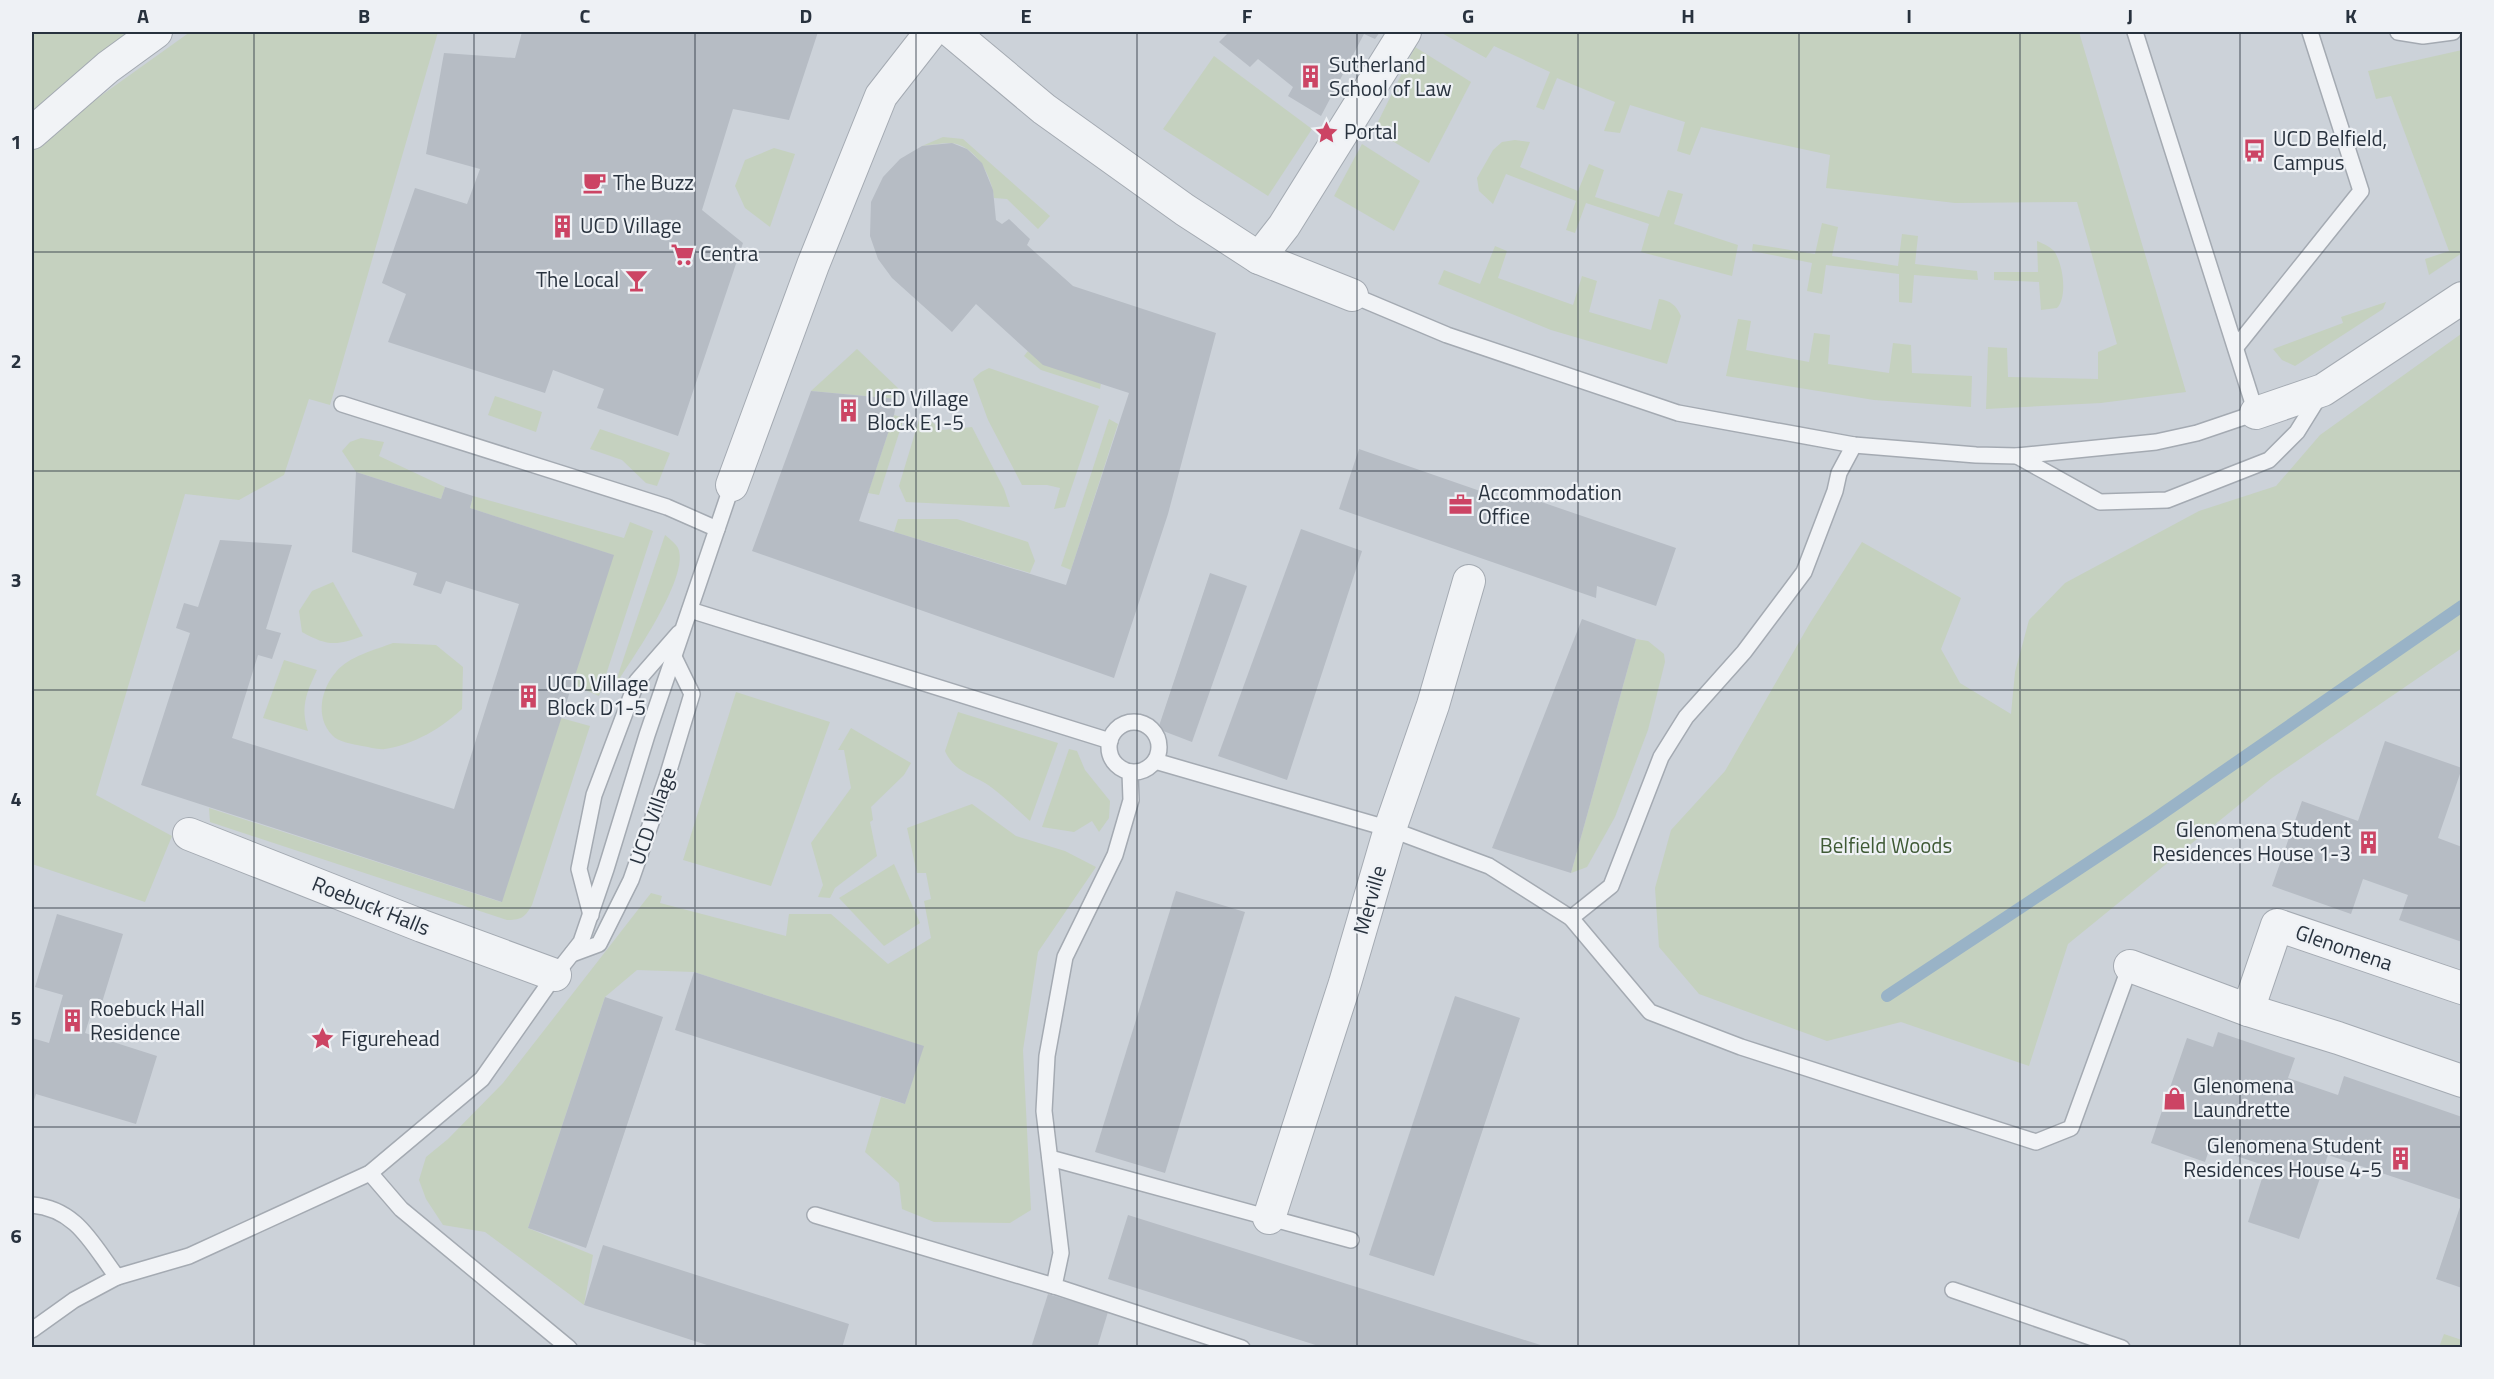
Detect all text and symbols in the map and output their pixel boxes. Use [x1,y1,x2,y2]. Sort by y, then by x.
text: A [137,0,149,31]
text: B [358,0,370,31]
text: C [580,0,591,31]
text: D [800,0,812,31]
text: E [1020,0,1032,31]
text: F [1242,0,1253,31]
text: G [1462,0,1474,31]
text: H [1681,0,1695,31]
text: I [1906,0,1912,31]
text: J [2127,0,2133,31]
text: K [2345,0,2357,31]
place label: Sutherland School of Law [1329,48,1452,104]
building icon: Sutherland School of Law [1298,64,1324,90]
place label: Portal [1344,115,1397,147]
place icon: Portal [1313,119,1339,145]
place label: UCD Belfield, Campus [2273,122,2387,178]
text: 1 [10,126,22,157]
bus stop icon: UCD Belfield, Campus [2242,138,2268,164]
place label: The Buzz [613,166,694,198]
cafe icon: The Buzz [582,170,608,196]
place label: UCD Village [580,209,682,241]
building icon: UCD Village [549,213,575,239]
place label: Centra [700,237,759,269]
supermarket icon: Centra [669,241,695,267]
place label: The Local [536,263,619,295]
bar icon: The Local [624,267,650,293]
text: 2 [10,345,22,376]
place label: UCD Village Block E1-5 [867,382,969,438]
building icon: UCD Village Block E1-5 [836,398,862,424]
place label: Accommodation Office [1478,476,1622,532]
office icon: Accommodation Office [1447,492,1473,518]
text: 3 [10,564,22,595]
place label: UCD Village Block D1-5 [547,667,649,723]
building icon: UCD Village Block D1-5 [516,683,542,709]
street label: UCD Village [620,762,684,869]
text: 4 [10,783,22,814]
place label: Glenomena Student Residences House 1-3 [2152,813,2352,869]
park label: Belfield Woods [1820,829,1952,861]
building icon: Glenomena Student Residences House 1-3 [2356,829,2382,855]
street label: Merville [1344,861,1394,938]
street label: Roebuck Halls [308,867,435,943]
street label: Glenomena [2292,916,2398,979]
place label: Roebuck Hall Residence [90,992,205,1048]
text: 5 [10,1002,22,1033]
building icon: Roebuck Hall Residence [59,1008,85,1034]
place label: Figurehead [341,1022,440,1054]
place icon: Figurehead [310,1026,336,1052]
place label: Glenomena Laundrette [2193,1069,2294,1125]
shop icon: Glenomena Laundrette [2162,1085,2188,1111]
place label: Glenomena Student Residences House 4-5 [2183,1129,2383,1185]
building icon: Glenomena Student Residences House 4-5 [2387,1145,2413,1171]
text: 6 [10,1220,22,1251]

